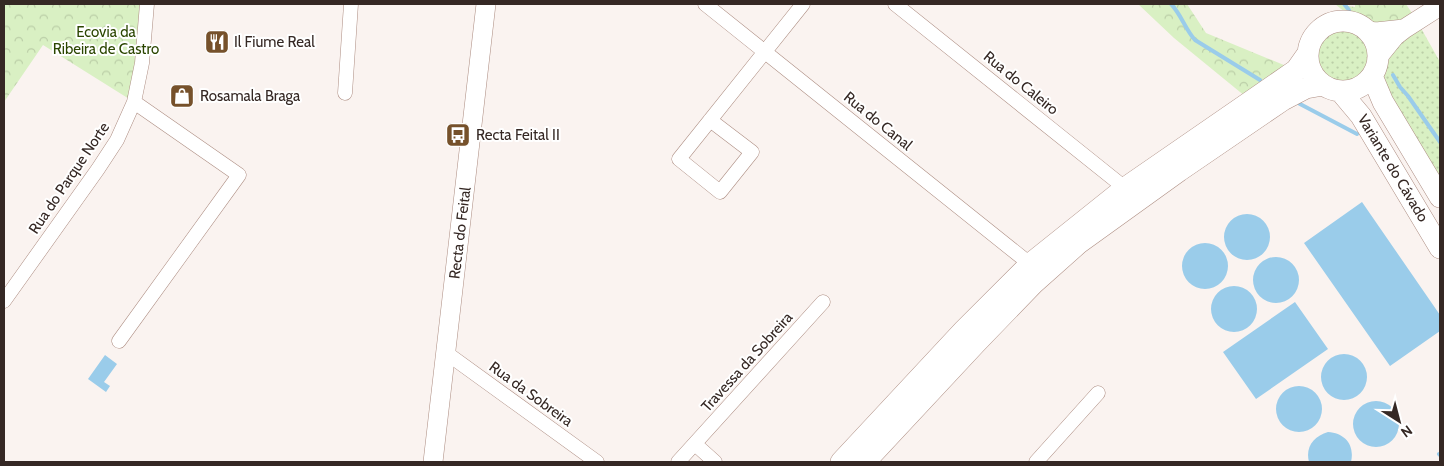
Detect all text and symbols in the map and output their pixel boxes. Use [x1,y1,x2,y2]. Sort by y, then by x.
park label: Ecovia da Ribeira de Castro [53,23,159,58]
restaurant icon: Il Fiume Real [204,29,230,55]
place label: Il Fiume Real [234,33,315,51]
street label: Rua do Caleiro [980,47,1062,119]
shop icon: Rosamala Braga [169,83,195,109]
place label: Rosamala Braga [200,87,301,105]
street label: Rua do Canal [840,88,916,154]
street label: Variante do Cávado [1354,111,1432,225]
street label: Rua do Parque Norte [25,119,113,237]
bus stop icon: Recta Feital II [445,122,471,148]
place label: Recta Feital II [476,126,560,144]
street label: Recta do Feital [445,185,475,280]
street label: Travessa da Sobreira [698,308,797,415]
street label: Rua da Sobreira [486,358,577,431]
north arrow [1374,396,1424,446]
text: N [1397,421,1416,442]

